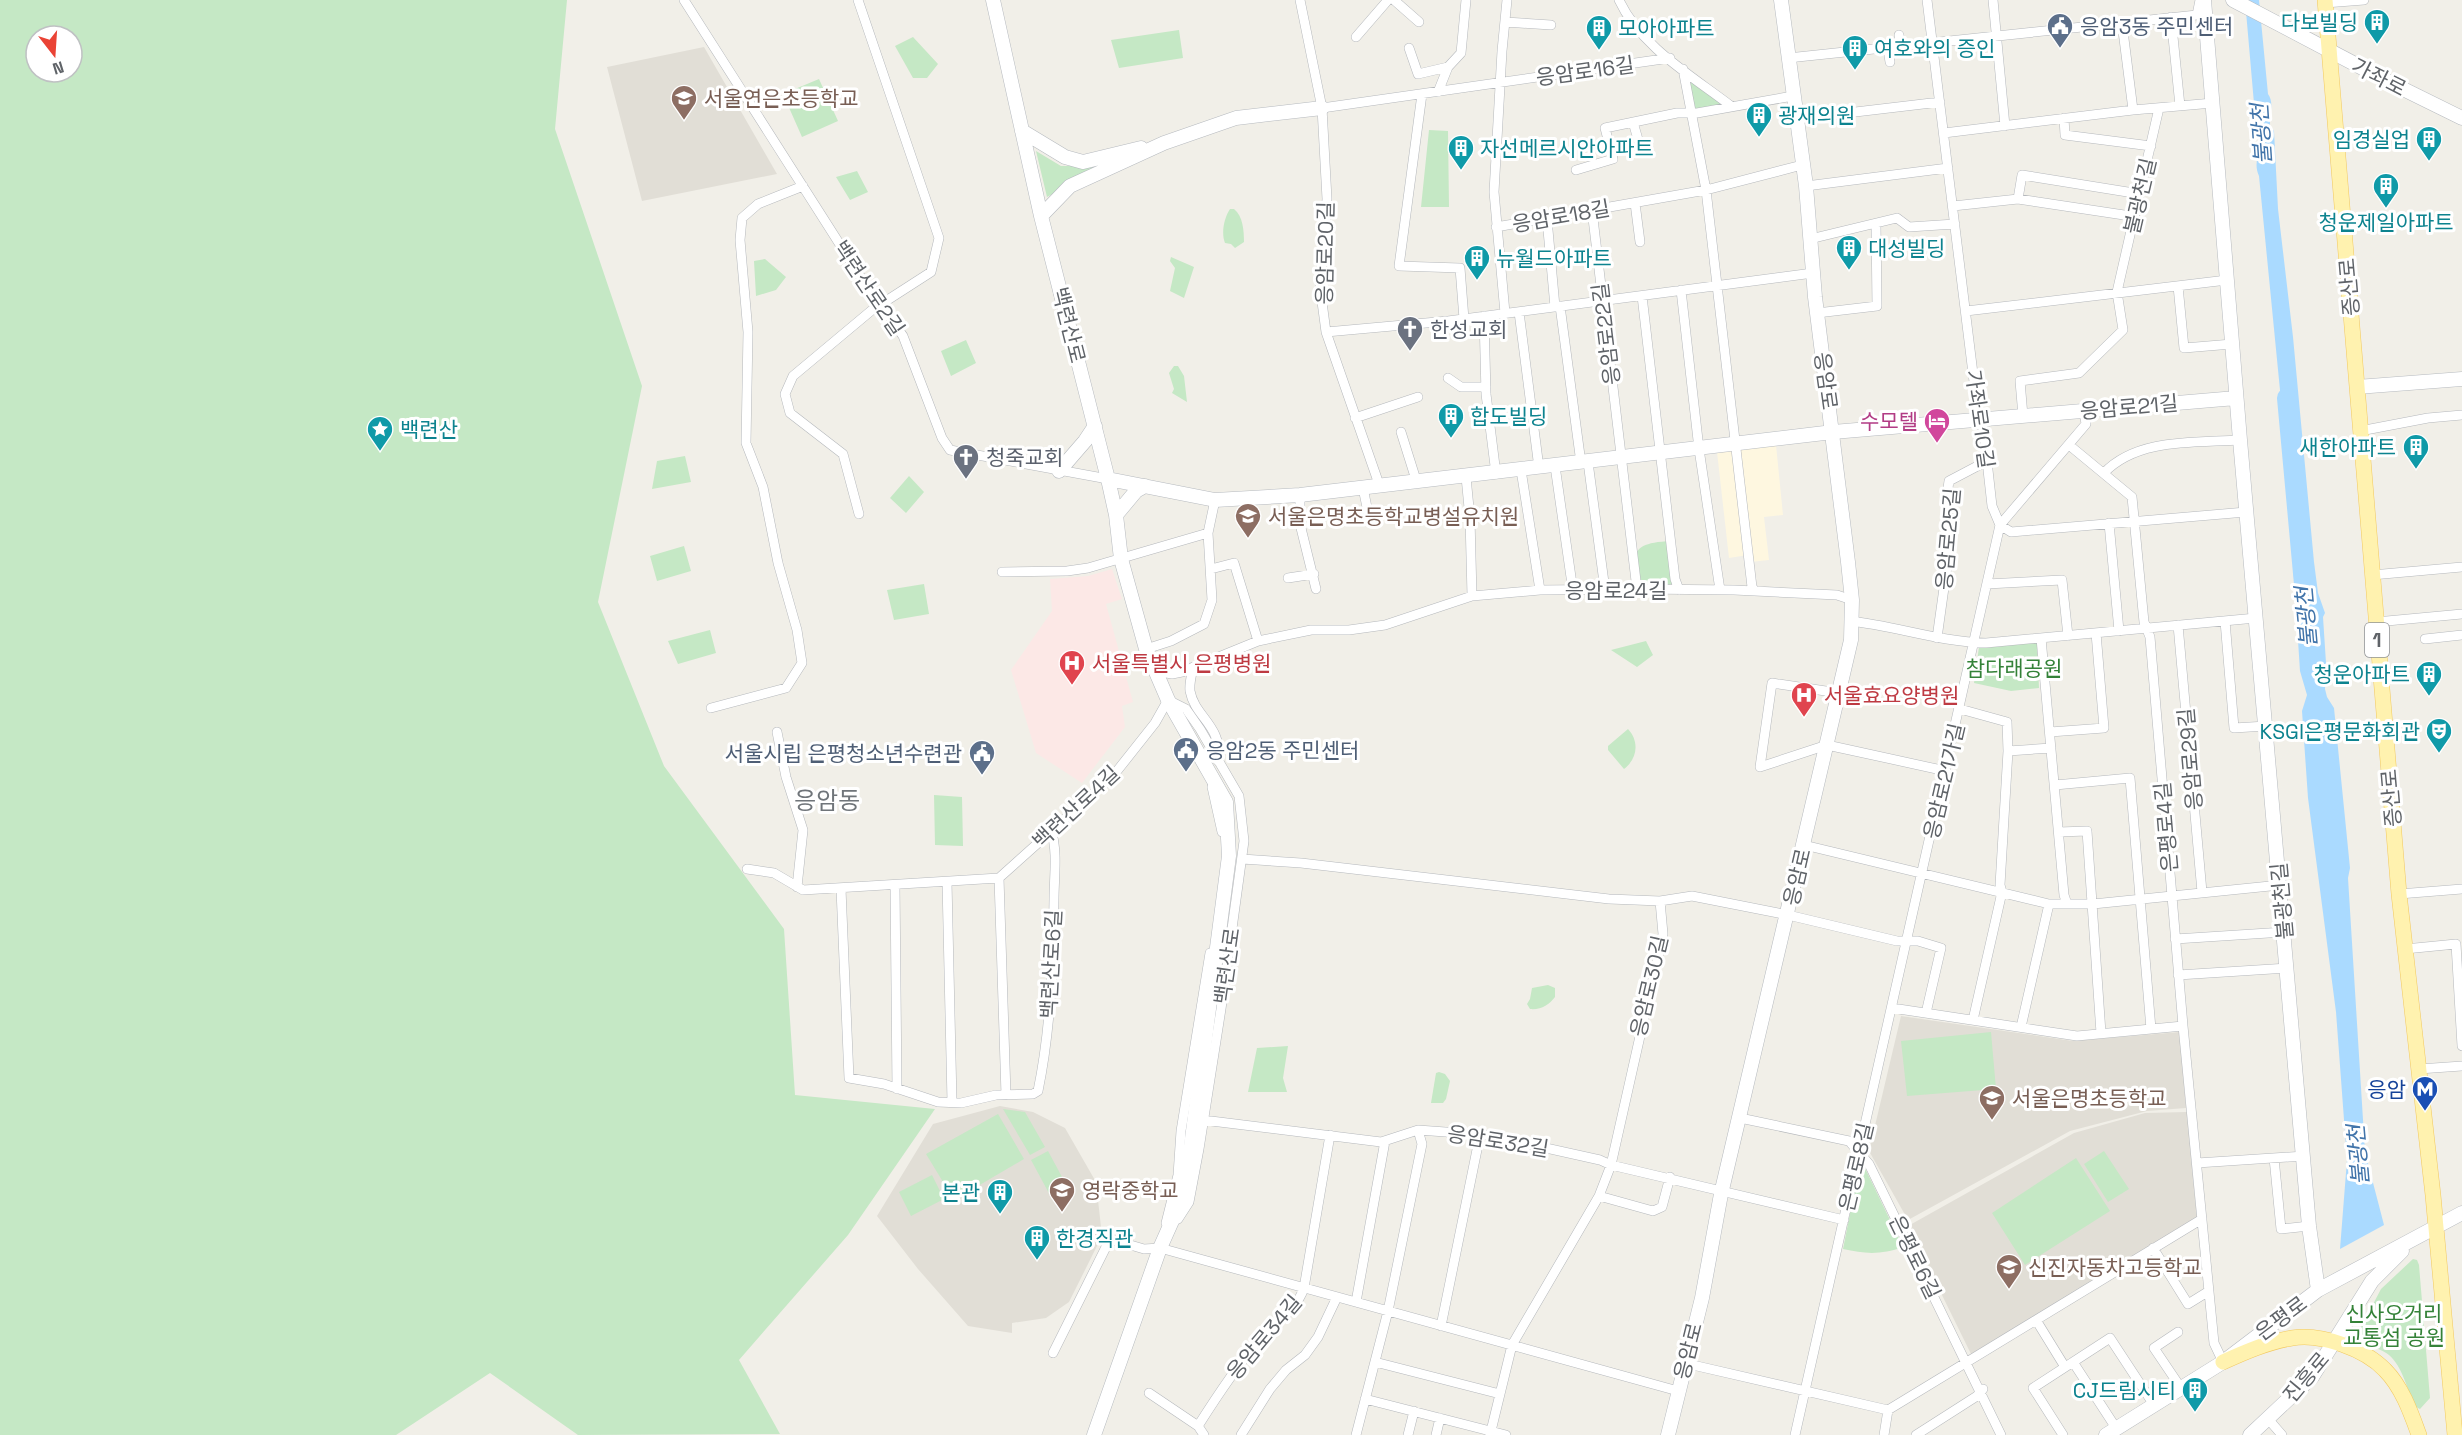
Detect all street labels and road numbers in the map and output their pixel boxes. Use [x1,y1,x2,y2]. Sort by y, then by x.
street label: 응암로16길 [1534,51,1636,91]
street label: 가좌로 [2347,52,2411,102]
street label: 불광천길 [2118,155,2162,237]
street label: 응암로18길 [1510,194,1612,238]
street label: 응암로20길 [1311,201,1339,305]
street label: 백련산로2길 [827,235,911,341]
street label: 증산로 [2333,257,2365,317]
street label: 응암로22길 [1586,281,1626,387]
street label: 백련산로 [1047,284,1091,366]
street label: 응암로 [1809,350,1843,412]
street label: 가좌로10길 [1960,368,2000,470]
street label: 응암로21길 [2079,389,2179,425]
street label: 응암로25길 [1930,487,1966,591]
street label: 응암로24길 [1565,577,1667,604]
road number: 1 [2365,623,2389,657]
street label: 응암로29길 [2172,707,2208,811]
street label: 응암로21가길 [1918,720,1970,842]
street label: 백련산로4길 [1027,760,1125,854]
street label: 증산로 [2375,768,2407,828]
street label: 은평로4길 [2149,781,2183,873]
street label: 응암로 [1777,846,1817,908]
street label: 불광천길 [2265,861,2299,941]
street label: 백련산로6길 [1035,909,1067,1019]
street label: 백련산로 [1208,926,1246,1006]
street label: 응암로30길 [1624,933,1674,1039]
street label: 응암로32길 [1445,1120,1551,1162]
street label: 은평로8길 [1833,1120,1879,1214]
street label: 은평로6길 [1883,1211,1947,1303]
street label: 응암로34길 [1221,1289,1307,1385]
street label: 은평로 [2250,1290,2312,1346]
street label: 응암로 [1668,1320,1708,1382]
street label: 진흥로 [2277,1346,2335,1408]

